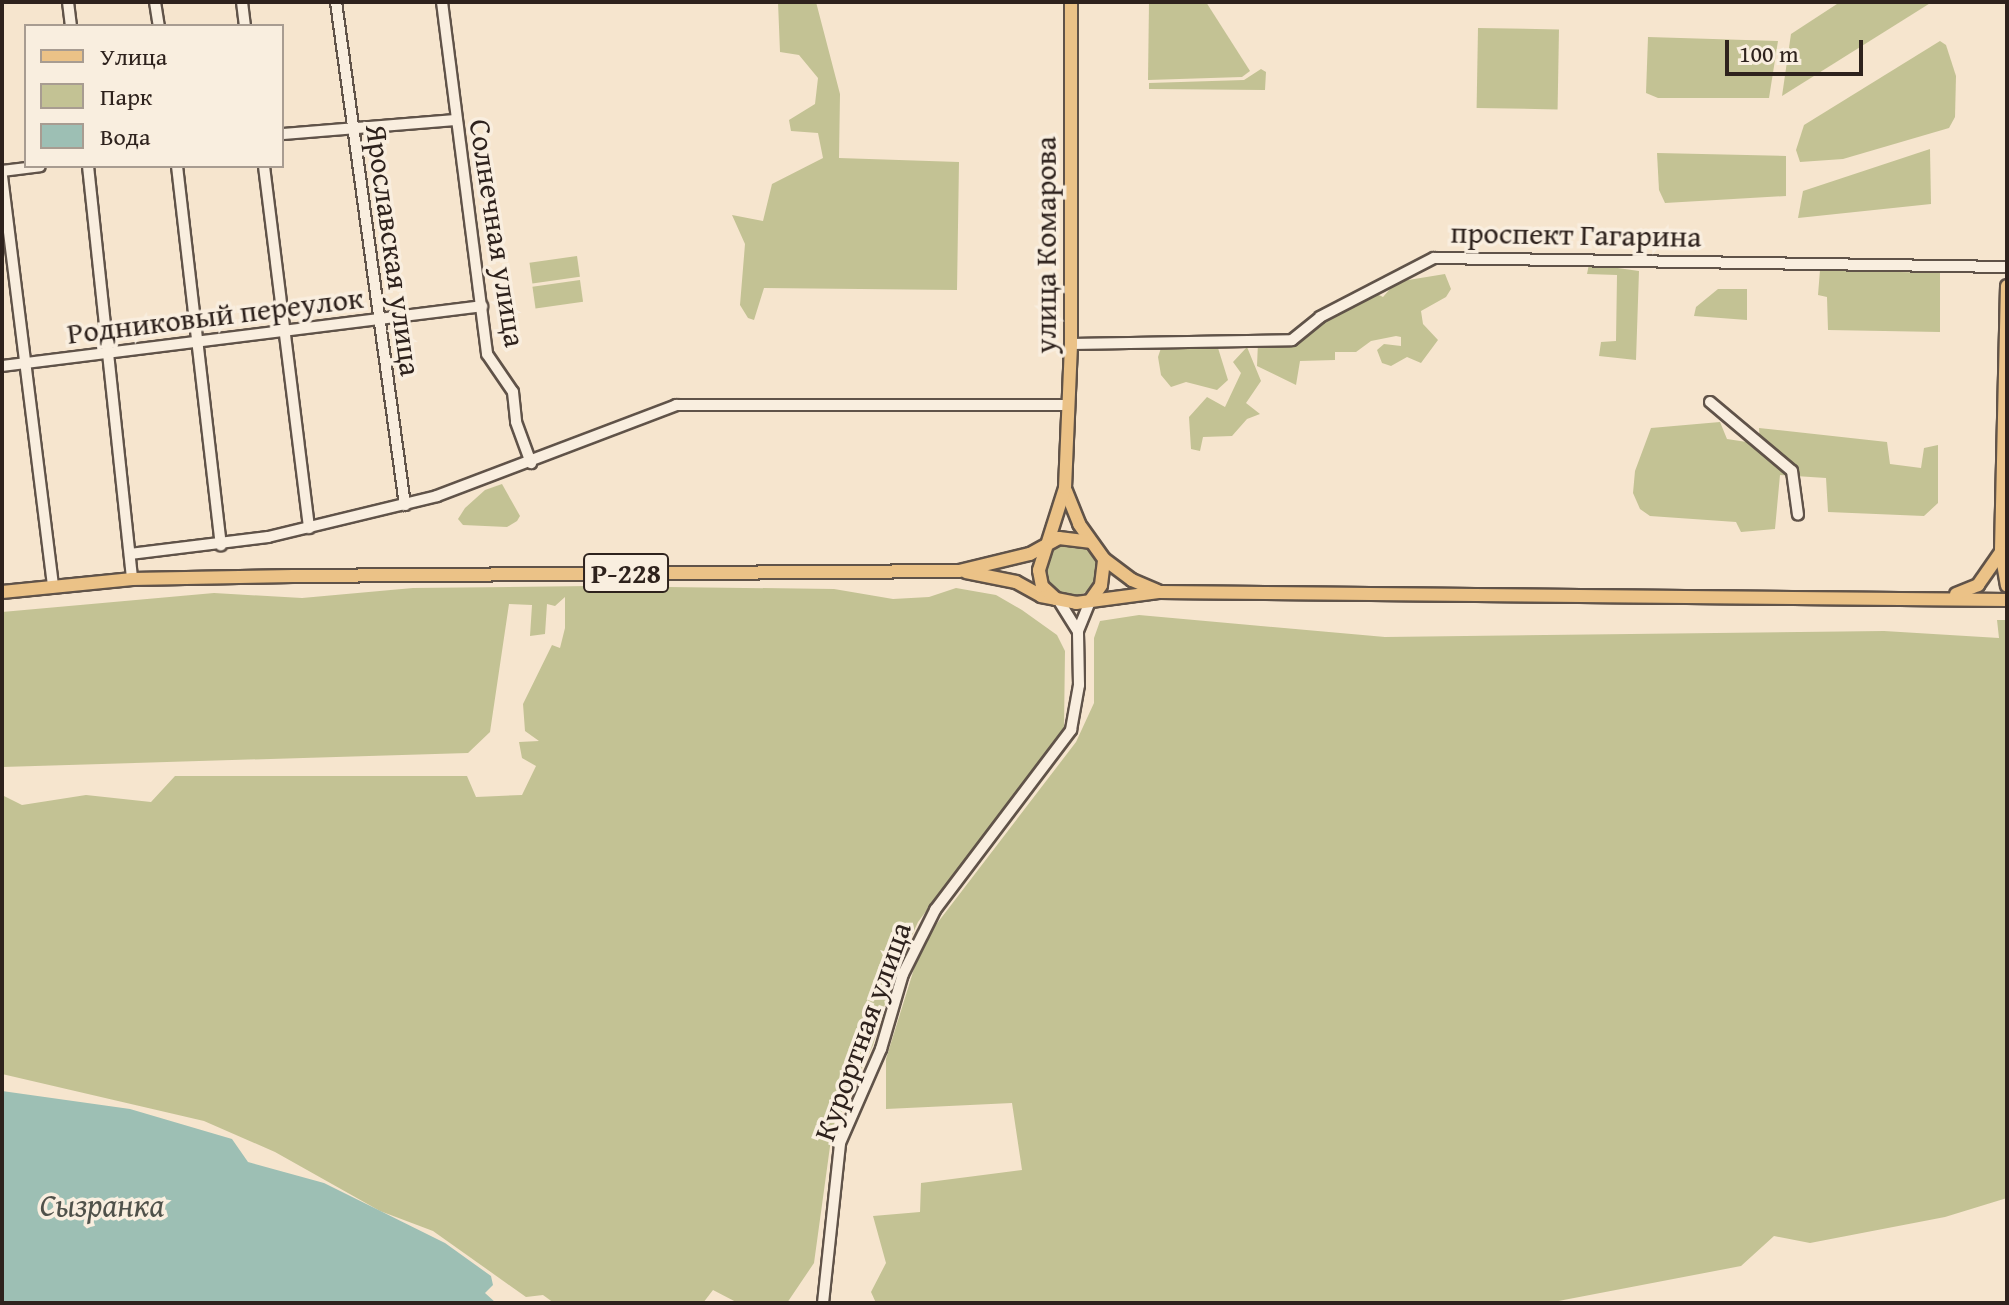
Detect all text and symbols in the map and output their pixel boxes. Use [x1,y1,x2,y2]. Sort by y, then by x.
legend [24,24,284,168]
scale bar [1729,24,1867,74]
text: 100 m [1739,36,1799,71]
text: Улица [100,39,167,74]
text: Парк [100,79,152,114]
street label: Солнечная улица [462,117,534,349]
text: Вода [100,119,150,154]
street label: Ярославская улица [359,122,429,378]
street label: улица Комарова [1027,136,1063,354]
street label: проспект Гагарина [1450,214,1702,254]
street label: Родниковый переулок [65,279,365,351]
road number: Р-228 [582,549,670,597]
street label: Курортная улица [806,917,918,1145]
water label: Сызранка [40,1186,164,1224]

